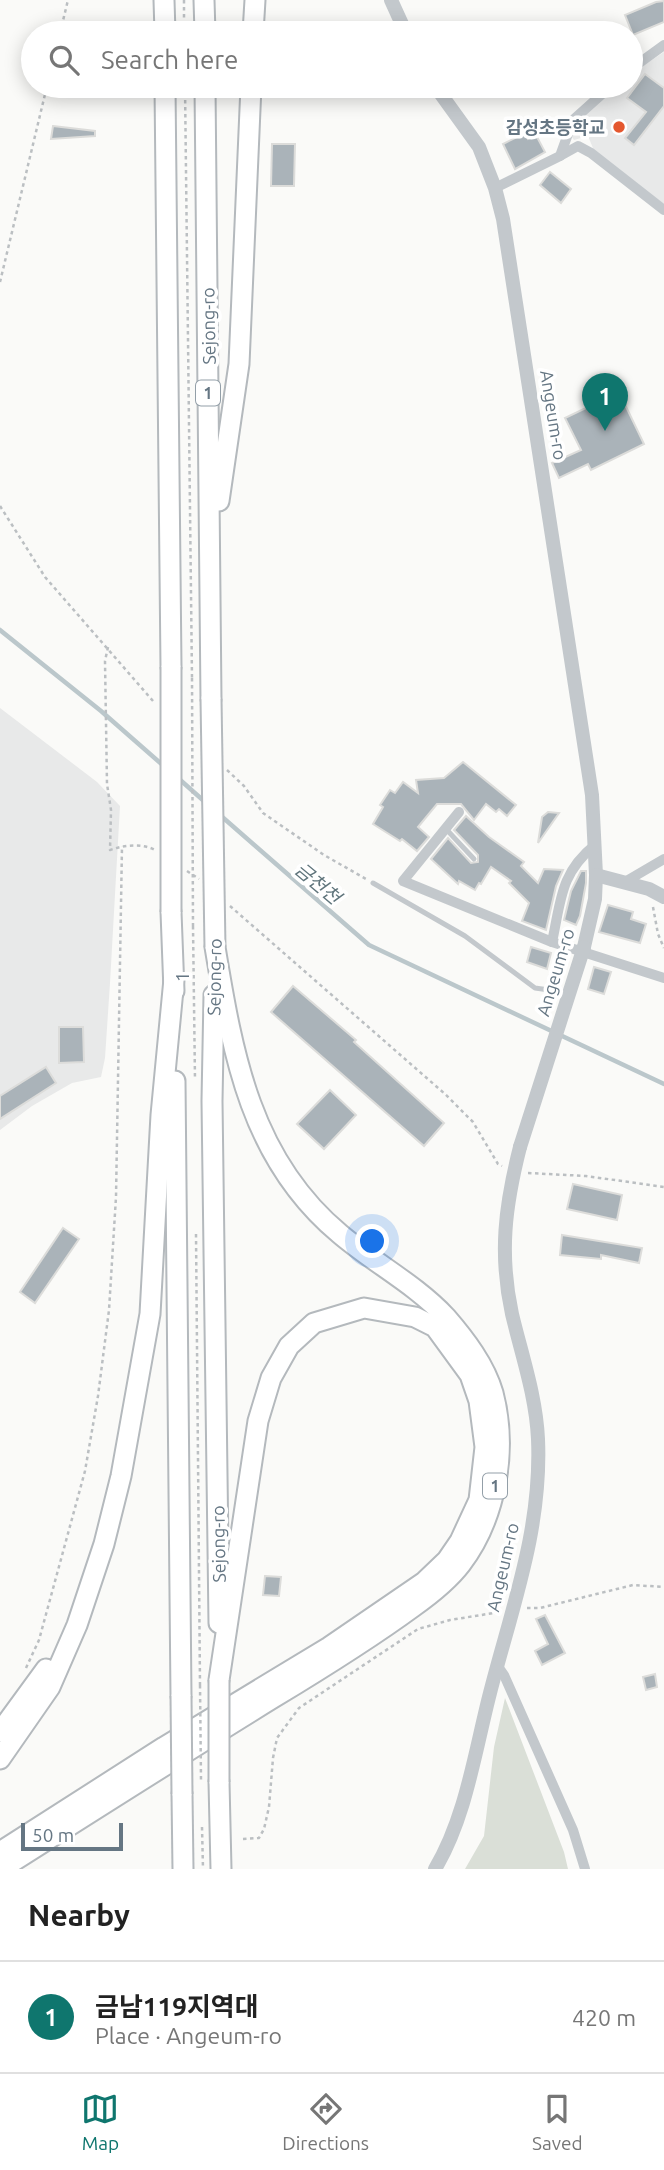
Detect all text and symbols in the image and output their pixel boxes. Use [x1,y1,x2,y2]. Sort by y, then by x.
search box [21,21,643,98]
icon: search [45,41,83,79]
text: Search here [101,45,238,74]
place label: 감성초등학교 [506,117,605,137]
marker: 감성초등학교 [611,119,627,135]
street label: Sejong-ro [197,287,219,365]
street label: Angeum-ro [537,369,571,461]
pin: 1 [582,373,628,431]
road number: 1 [196,380,220,406]
water label: 금천천 [291,858,346,909]
street label: Angeum-ro [532,926,578,1018]
street label: Sejong-ro [203,938,225,1016]
street label: 1 [172,972,192,982]
your location [355,1224,389,1258]
road number: 1 [483,1474,507,1498]
street label: Sejong-ro [207,1505,229,1583]
street label: Angeum-ro [482,1521,522,1613]
scale bar [21,1820,122,1852]
text: 50 m [32,1824,74,1846]
text: Nearby [28,1898,130,1932]
text: 금남119지역대 [95,1992,259,2021]
text: 1 [45,2005,57,2030]
text: 420 m [572,2005,636,2030]
text: Place · Angeum-ro [95,2023,282,2048]
tab: Map [81,2090,119,2154]
tab: Directions [282,2090,369,2154]
tab: Saved [532,2090,583,2154]

